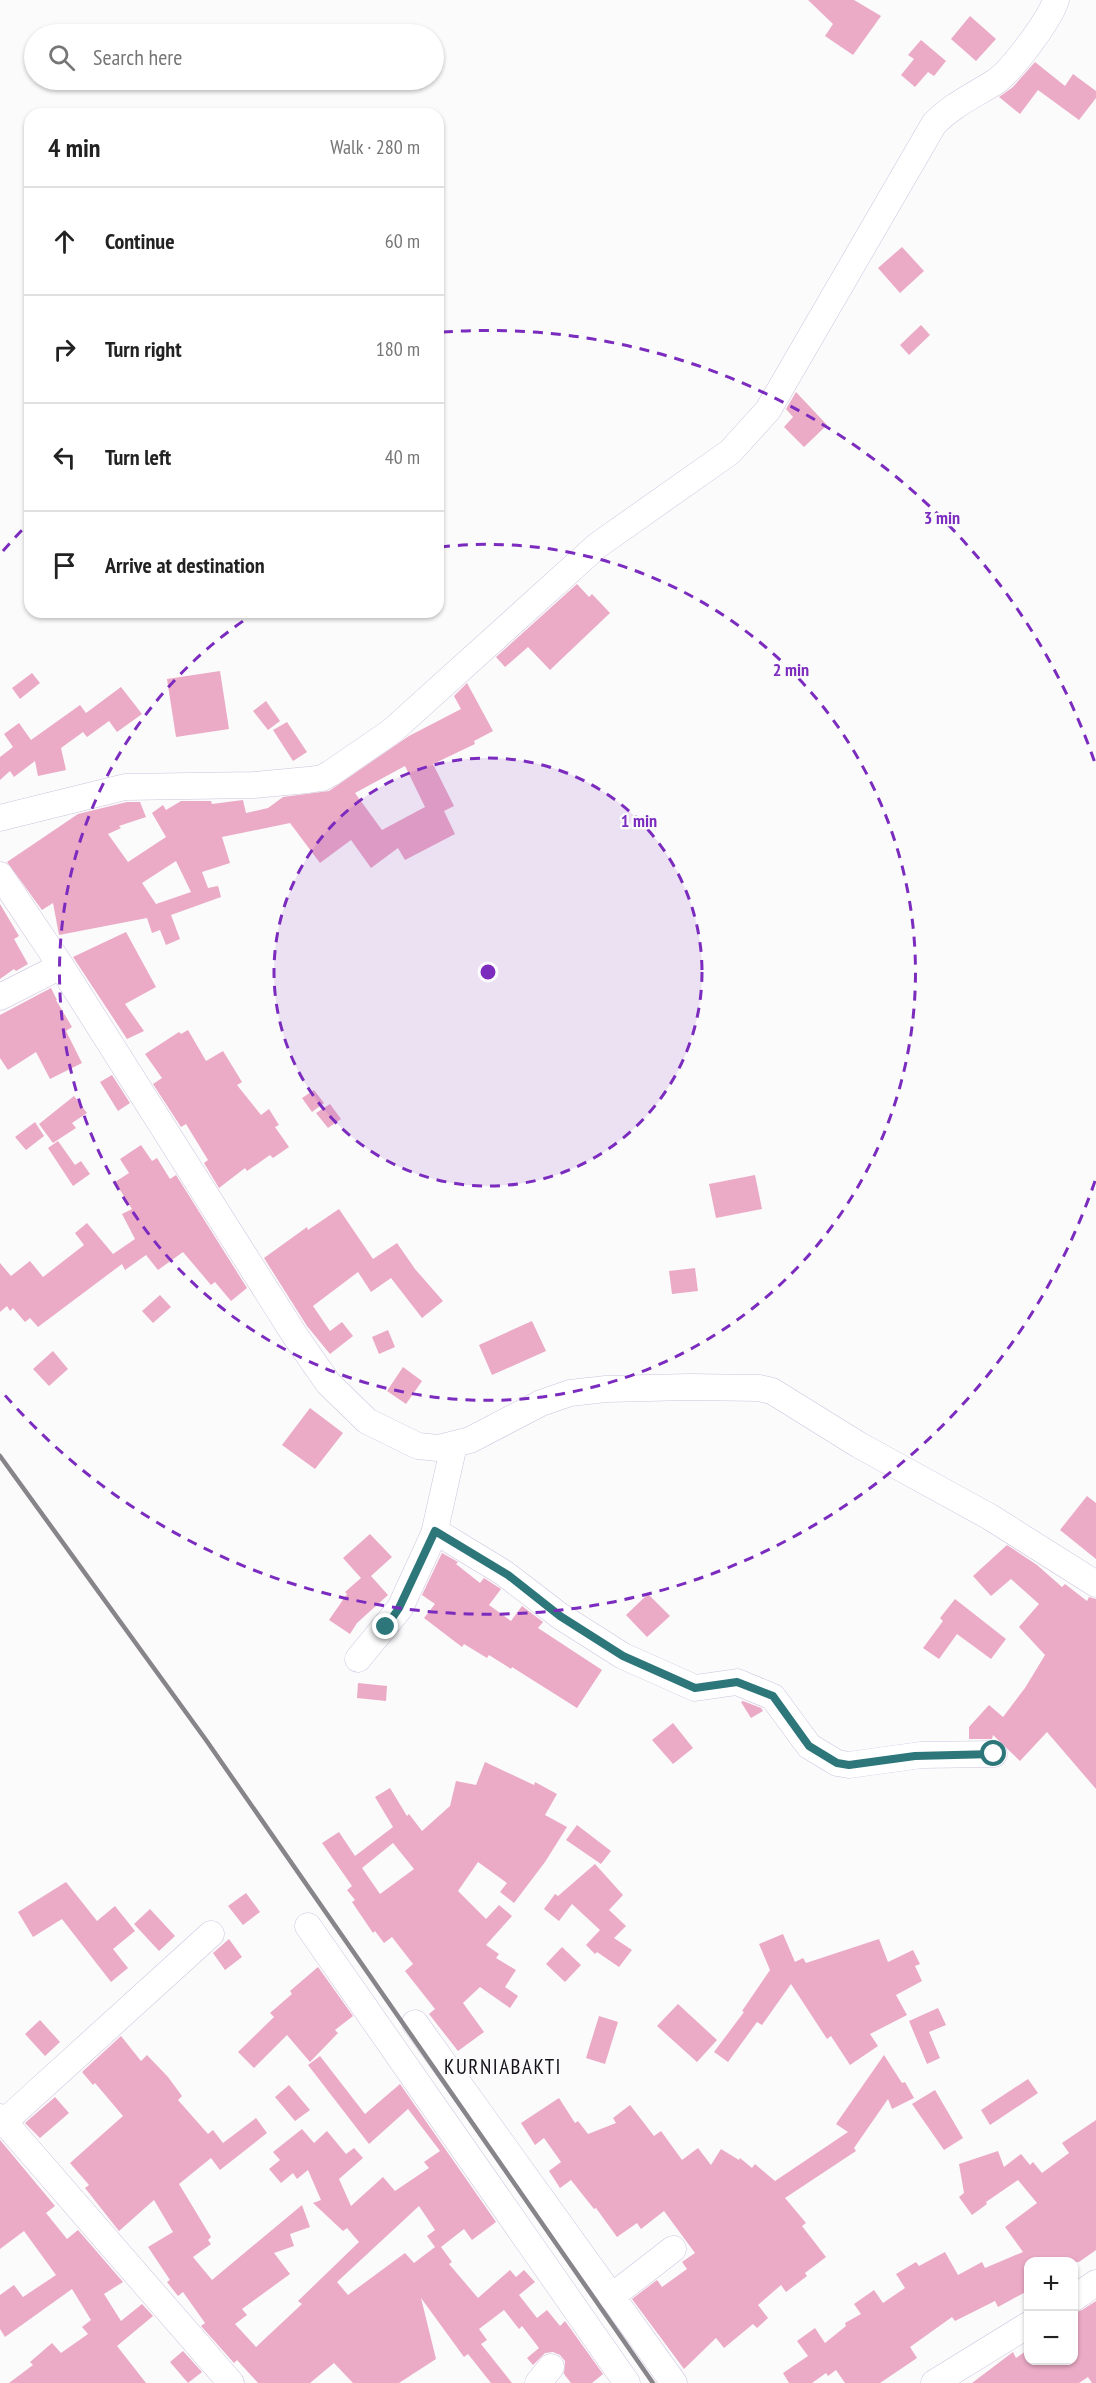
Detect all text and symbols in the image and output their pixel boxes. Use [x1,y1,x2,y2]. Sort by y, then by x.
search box [24,24,444,90]
icon: search [45,41,78,74]
text: Search here [93,43,182,71]
text: 4 min [48,131,101,164]
text: Walk · 280 m [330,134,420,160]
icon: ahead [48,225,81,258]
text: Continue [105,227,175,255]
text: 60 m [385,228,420,254]
icon: right [48,333,81,366]
text: Turn right [105,335,182,363]
text: 180 m [376,336,420,362]
icon: left [48,441,81,474]
text: Turn left [105,443,171,471]
text: 40 m [385,444,420,470]
text: 3 min [924,506,960,529]
icon: arrive [48,549,81,582]
text: Arrive at destination [105,551,265,579]
text: 2 min [773,658,809,681]
text: 1 min [621,809,657,832]
centre of rings [478,962,498,982]
route end [372,1613,398,1639]
route start [980,1740,1006,1766]
district label: KURNIABAKTI [444,2053,562,2080]
map controls [1024,2257,1078,2365]
button: + [1024,2257,1078,2311]
button: − [1024,2311,1078,2365]

